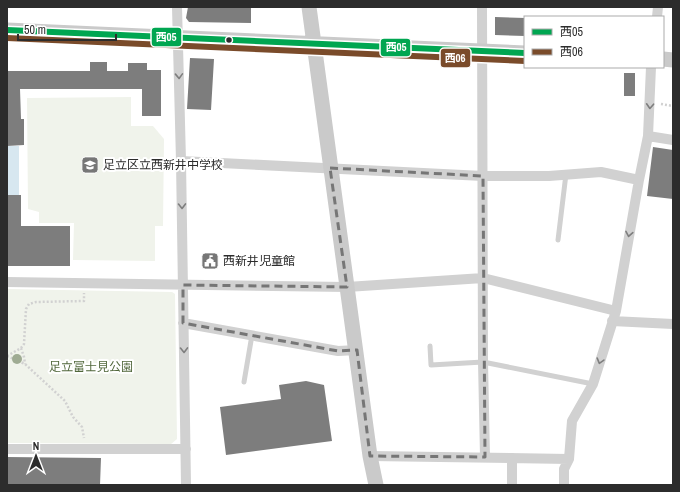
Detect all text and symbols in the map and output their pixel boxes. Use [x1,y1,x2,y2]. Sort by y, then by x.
scale bar [18,16,116,42]
legend [524,16,664,68]
text: 50 m [24,22,46,38]
text: 西05 [560,24,583,40]
line badge: 西05 [151,27,182,47]
text: 西05 [155,30,177,44]
unlabelled marker [224,35,234,45]
line badge: 西05 [380,38,411,57]
text: 西05 [385,40,407,54]
text: 西06 [560,44,583,60]
line badge: 西06 [440,48,471,68]
text: 西06 [444,51,466,65]
one-way arrow [175,73,183,79]
one-way arrow [646,103,654,109]
school or university icon: 足立区立西新井中学校 [80,155,100,175]
place label: 足立区立西新井中学校 [103,157,223,173]
one-way arrow [178,203,186,209]
one-way arrow [625,231,634,237]
public building icon: 西新井児童館 [200,251,220,271]
place label: 西新井児童館 [223,253,295,269]
one-way arrow [180,347,188,353]
one-way arrow [596,357,605,364]
park label: 足立富士見公園 [49,359,133,375]
north arrow [16,436,56,476]
text: N [33,439,39,453]

